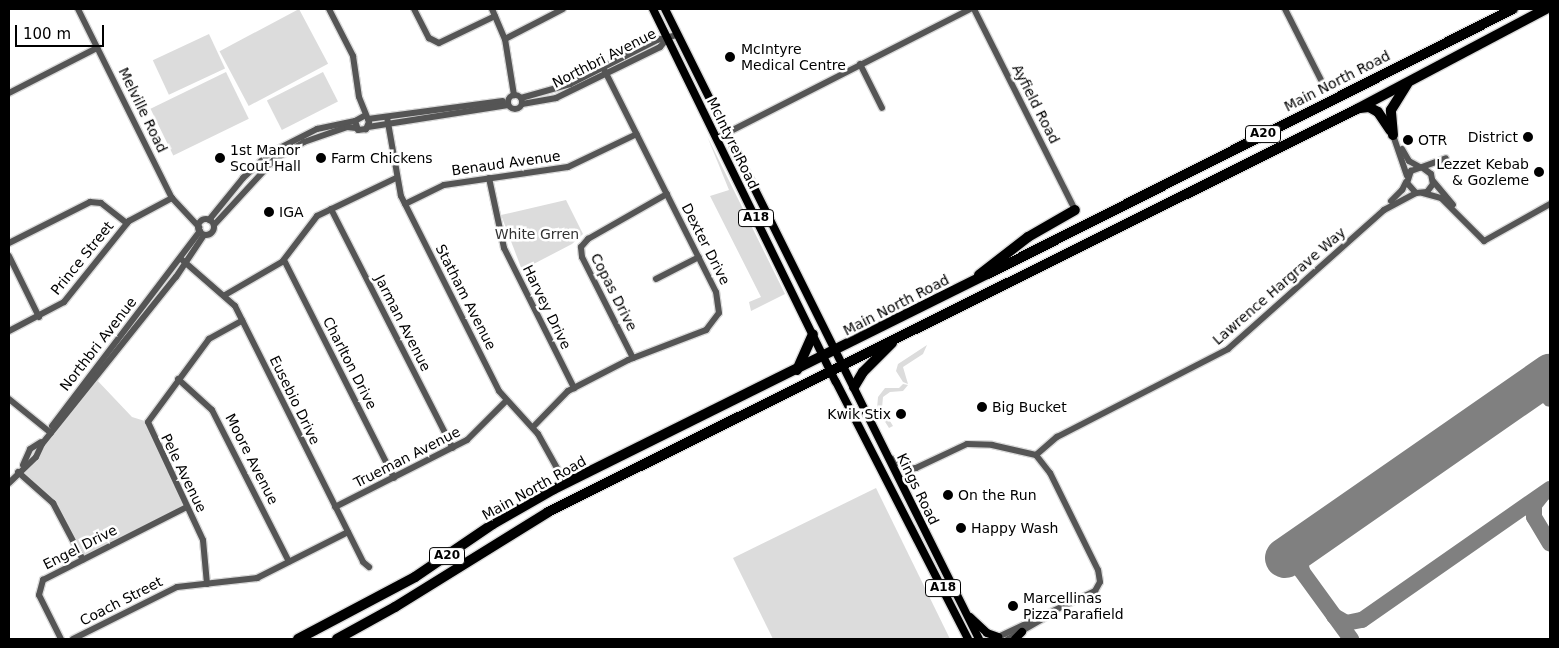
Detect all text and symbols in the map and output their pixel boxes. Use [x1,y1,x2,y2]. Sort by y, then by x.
scale bar [18,15,106,47]
text: 100 m [23,25,71,43]
street label: Northbri Avenue [549,25,659,91]
place label: McIntyre Medical Centre [741,41,846,74]
street label: Main North Road [1281,47,1393,115]
marker: McIntyre Medical Centre [723,50,737,64]
street label: Ayfield Road [1009,62,1063,146]
street label: Melville Road [115,65,171,155]
street label: McIntyre Road [703,94,763,192]
road number: A20 [1244,125,1282,144]
place label: District [1468,129,1518,145]
marker: District [1522,131,1534,143]
place label: OTR [1418,132,1447,148]
marker: OTR [1402,134,1414,146]
place label: 1st Manor Scout Hall [230,142,301,174]
street label: Benaud Avenue [450,147,562,179]
place label: Farm Chickens [331,150,433,166]
marker: 1st Manor Scout Hall [214,152,226,164]
marker: Farm Chickens [315,152,327,164]
place label: Lezzet Kebab & Gozleme [1436,156,1529,188]
marker: Lezzet Kebab & Gozleme [1533,166,1545,178]
street label: Dexter Drive [678,201,734,287]
place label: IGA [279,204,304,220]
marker: IGA [263,206,275,218]
road number: A18 [737,208,775,228]
street label: Prince Street [47,218,117,298]
street label: Lawrence Hargrave Way [1209,224,1349,348]
park label: White Grren [495,226,579,242]
street label: Statham Avenue [432,242,500,352]
street label: Copas Drive [587,250,641,334]
street label: Harvey Drive [519,262,575,352]
street label: Main North Road [840,271,952,339]
street label: Jarman Avenue [372,272,434,374]
street label: Northbri Avenue [56,294,140,394]
street label: Charlton Drive [319,314,381,412]
street label: Eusebio Drive [266,353,324,447]
place label: Big Bucket [992,399,1067,415]
marker: Big Bucket [976,401,988,413]
place label: Kwik Stix [827,406,891,422]
marker: Kwik Stix [895,408,907,420]
street label: Moore Avenue [222,411,282,507]
street label: Trueman Avenue [351,423,463,491]
street label: Pele Avenue [158,431,210,515]
street label: Kings Road [893,450,943,528]
street label: Main North Road [479,452,589,524]
place label: On the Run [958,487,1037,503]
marker: On the Run [942,489,954,501]
place label: Happy Wash [971,520,1058,536]
street label: Engel Drive [40,521,120,573]
marker: Happy Wash [955,522,967,534]
road number: A20 [428,546,466,566]
street label: Coach Street [77,573,165,629]
road number: A18 [924,578,962,598]
place label: Marcellinas Pizza Parafield [1023,590,1124,622]
marker: Marcellinas Pizza Parafield [1007,600,1019,612]

